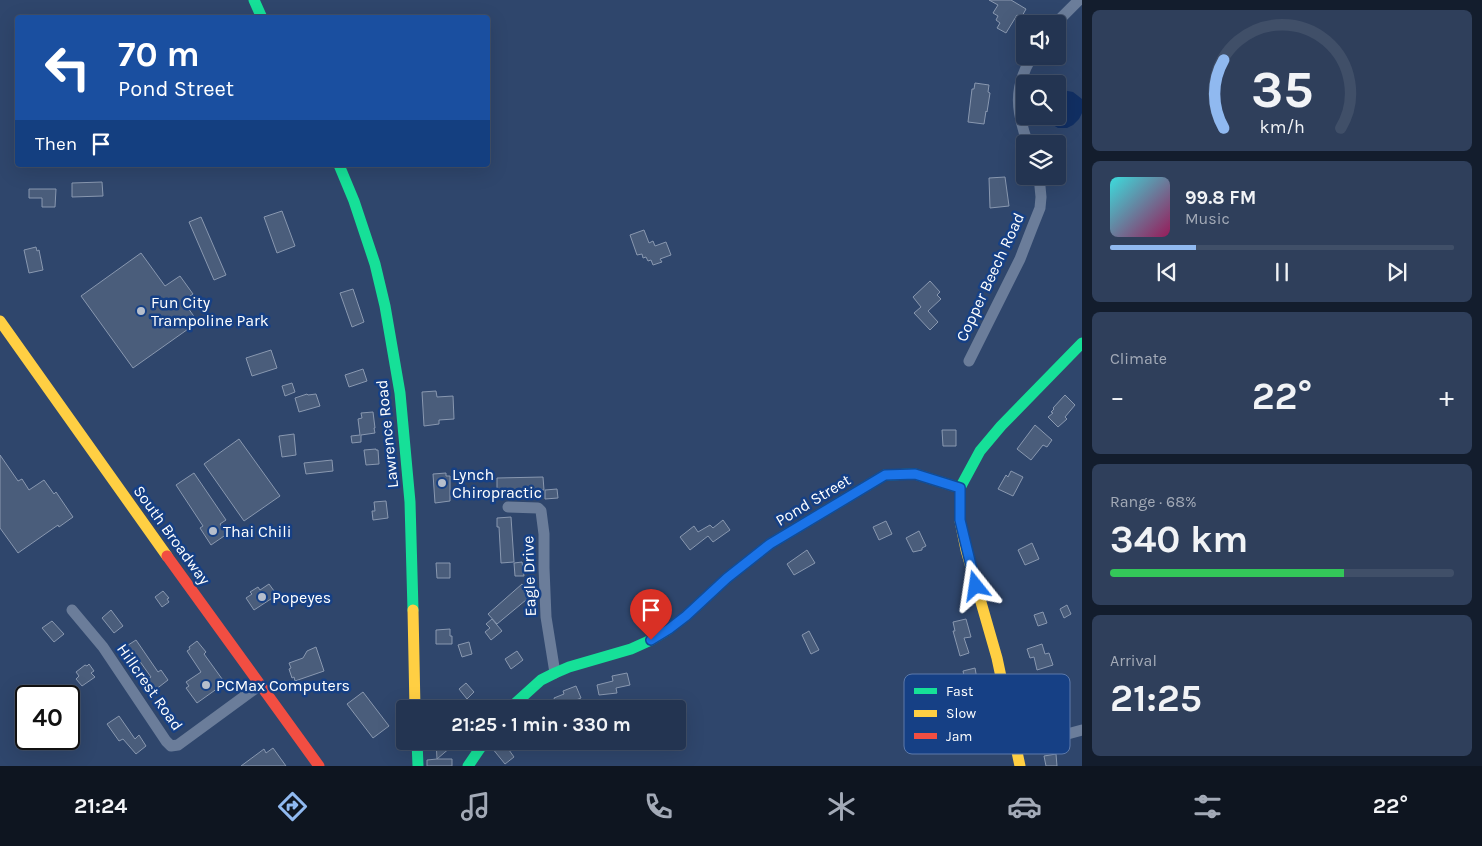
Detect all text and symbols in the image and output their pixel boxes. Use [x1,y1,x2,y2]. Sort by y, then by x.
map controls [1016,15,1066,185]
button: sound [1016,15,1066,65]
text: 70 m [118,34,200,75]
icon: left [35,35,100,100]
text: 35 [1251,59,1313,120]
button: search [1016,75,1066,125]
text: Pond Street [118,76,234,102]
text: km/h [1259,117,1305,138]
icon: arrive [87,130,115,158]
text: Then [35,133,77,155]
button: layers [1016,135,1066,185]
text: 99.8 FM [1185,187,1256,209]
text: Music [1185,209,1230,228]
street label: Copper Beech Road [952,210,1028,344]
icon: previous [1153,258,1181,286]
icon: pause [1268,258,1296,286]
icon: next [1383,258,1411,286]
place label: Fun City Trampoline Park [151,293,269,330]
marker: Fun City Trampoline Park [135,305,147,317]
text: Climate [1110,349,1167,368]
text: 22° [1252,374,1312,419]
street label: Lawrence Road [372,379,402,489]
text: − [1110,380,1125,413]
text: + [1439,380,1454,413]
place label: Lynch Chiropractic [452,465,542,502]
street label: Pond Street [772,470,854,530]
marker: Lynch Chiropractic [436,477,448,489]
street label: South Broadway [130,482,215,589]
text: Range · 68% [1110,492,1197,511]
text: 340 km [1110,517,1248,562]
place label: Thai Chili [223,522,292,541]
marker: Thai Chili [207,525,219,537]
street label: Eagle Drive [518,535,540,617]
position arrow [949,559,1001,611]
place label: Popeyes [272,588,331,607]
pin [630,589,672,640]
marker: Popeyes [256,591,268,603]
icon: arrive [637,596,665,624]
street label: Hillcrest Road [113,640,187,734]
text: Arrival [1110,651,1157,670]
legend [904,674,1070,754]
place label: PCMax Computers [216,676,350,695]
text: 21:25 [1110,676,1202,721]
marker: PCMax Computers [200,679,212,691]
text: Fast [946,683,973,700]
speed limit sign: 40 [15,685,80,750]
text: Slow [946,705,976,722]
text: 21:25 · 1 min · 330 m [451,714,631,736]
text: Jam [946,728,972,745]
icon: directions [275,789,310,824]
icon: music [458,789,493,824]
icon: phone [641,789,676,824]
icon: climate [824,789,859,824]
icon: car [1007,789,1042,824]
icon: filters [1190,789,1225,824]
text: 21:24 [74,793,127,819]
text: 22° [1373,793,1408,819]

